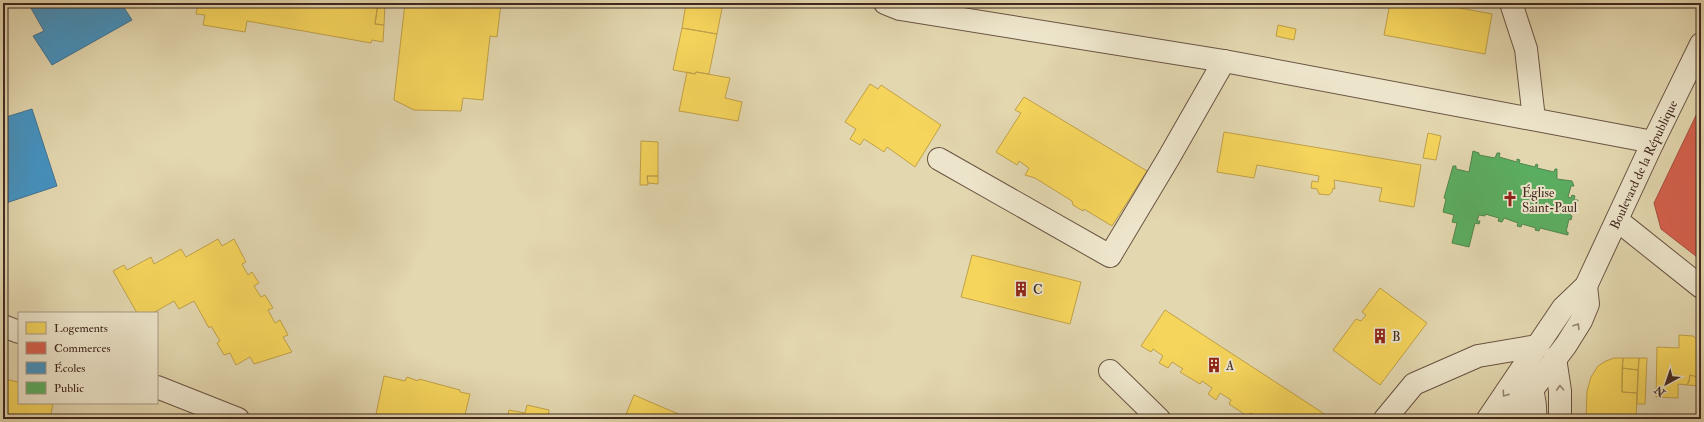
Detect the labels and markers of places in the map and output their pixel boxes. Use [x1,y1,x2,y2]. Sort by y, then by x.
place label: Église Saint-Paul [1522,184,1578,216]
church icon: Église Saint-Paul [1501,190,1519,208]
building icon: C [1012,280,1030,298]
place label: C [1033,282,1043,298]
building icon: B [1371,327,1389,345]
place label: B [1392,329,1401,345]
building icon: A [1205,356,1223,374]
place label: A [1225,358,1235,374]

